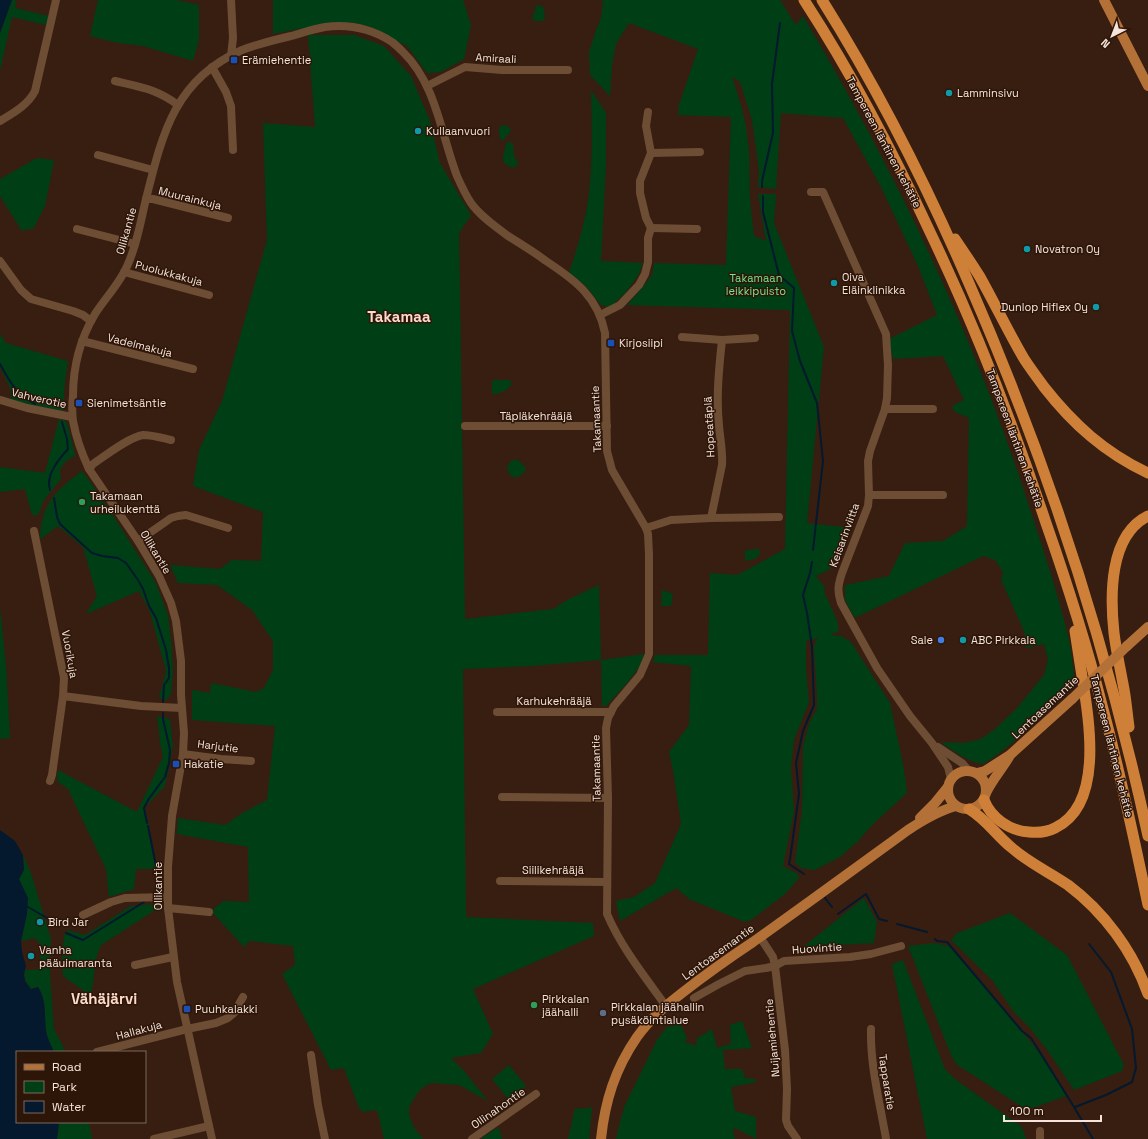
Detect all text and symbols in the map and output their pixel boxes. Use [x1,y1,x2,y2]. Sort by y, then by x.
north arrow [1092,16,1132,56]
text: N [1098,36,1113,51]
street label: Amiraali [475,50,517,66]
place label: Erämiehentie [242,53,311,67]
marker: Erämiehentie [229,55,239,65]
street label: Tampereen läntinen kehätie [843,74,925,210]
place label: Lamminsivu [957,86,1019,100]
marker: Lamminsivu [944,88,954,98]
place label: Kullaanvuori [426,124,491,138]
marker: Kullaanvuori [413,126,423,136]
street label: Muurainkuja [157,183,224,213]
street label: Ollikantie [113,206,139,256]
place label: Novatron Oy [1035,242,1100,256]
marker: Novatron Oy [1022,244,1032,254]
street label: Puolukkakuja [134,257,205,289]
place label: Oiva Eläinklinikka [842,270,906,297]
park label: Takamaan leikkipuisto [726,271,786,298]
marker: Oiva Eläinklinikka [829,278,839,288]
place label: Dunlop Hiflex Oy [1001,300,1088,314]
marker: Dunlop Hiflex Oy [1091,302,1101,312]
district label: Takamaa [367,307,431,326]
street label: Vadelmakuja [106,330,175,360]
place label: Kirjosiipi [619,336,663,350]
marker: Kirjosiipi [606,338,616,348]
street label: Tampereen läntinen kehätie [983,367,1047,509]
street label: Vahverotie [10,385,68,411]
street label: Takamaantie [588,385,604,453]
street label: Hopeatäplä [700,395,718,458]
place label: Sienimetsäntie [87,396,166,410]
marker: Sienimetsäntie [74,398,84,408]
street label: Täpläkehrääjä [500,409,573,423]
place label: Takamaan urheilukenttä [90,489,161,516]
marker: Takamaan urheilukenttä [77,497,87,507]
street label: Keisarinviitta [826,500,862,569]
street label: Ollikantie [138,528,174,576]
street label: Vuorikuja [59,629,81,680]
place label: Sale [911,633,933,647]
place label: ABC Pirkkala [971,633,1036,647]
marker: Sale [936,635,946,645]
marker: ABC Pirkkala [958,635,968,645]
street label: Lentoasemantie [1009,673,1081,741]
street label: Tampereen läntinen kehätie [1087,673,1137,819]
street label: Karhukehrääjä [516,694,592,708]
street label: Takamaantie [588,734,604,802]
street label: Harjutie [197,737,239,755]
place label: Hakatie [184,757,224,771]
marker: Hakatie [171,759,181,769]
street label: Ollikantie [151,862,165,910]
street label: Siilikehrääjä [522,863,585,877]
place label: Bird Jar [48,915,89,929]
marker: Bird Jar [35,917,45,927]
street label: Lentoasemantie [679,921,757,983]
street label: Huovintie [792,939,842,957]
place label: Vanha pääuimaranta [39,943,113,970]
marker: Vanha pääuimaranta [26,951,36,961]
district label: Vähäjärvi [71,989,137,1008]
place label: Pirkkalan jäähalli [541,992,589,1019]
street label: Nuijamiehentie [762,998,782,1078]
marker: Pirkkalan jäähalli [529,1000,539,1010]
place label: Pirkkalan jäähallin pysäköintialue [611,1000,704,1027]
place label: Puuhkalakki [195,1002,258,1016]
marker: Puuhkalakki [182,1004,192,1014]
marker: Pirkkalan jäähallin pysäköintialue [598,1008,608,1018]
street label: Hallakuja [115,1017,164,1043]
legend [16,1051,146,1123]
street label: Tapparatie [876,1053,898,1111]
text: Road [52,1059,81,1075]
text: Park [52,1079,77,1095]
street label: Ollinahontie [468,1084,528,1132]
scale bar [1004,1097,1101,1123]
text: Water [52,1099,86,1115]
text: 100 m [1010,1103,1044,1119]

